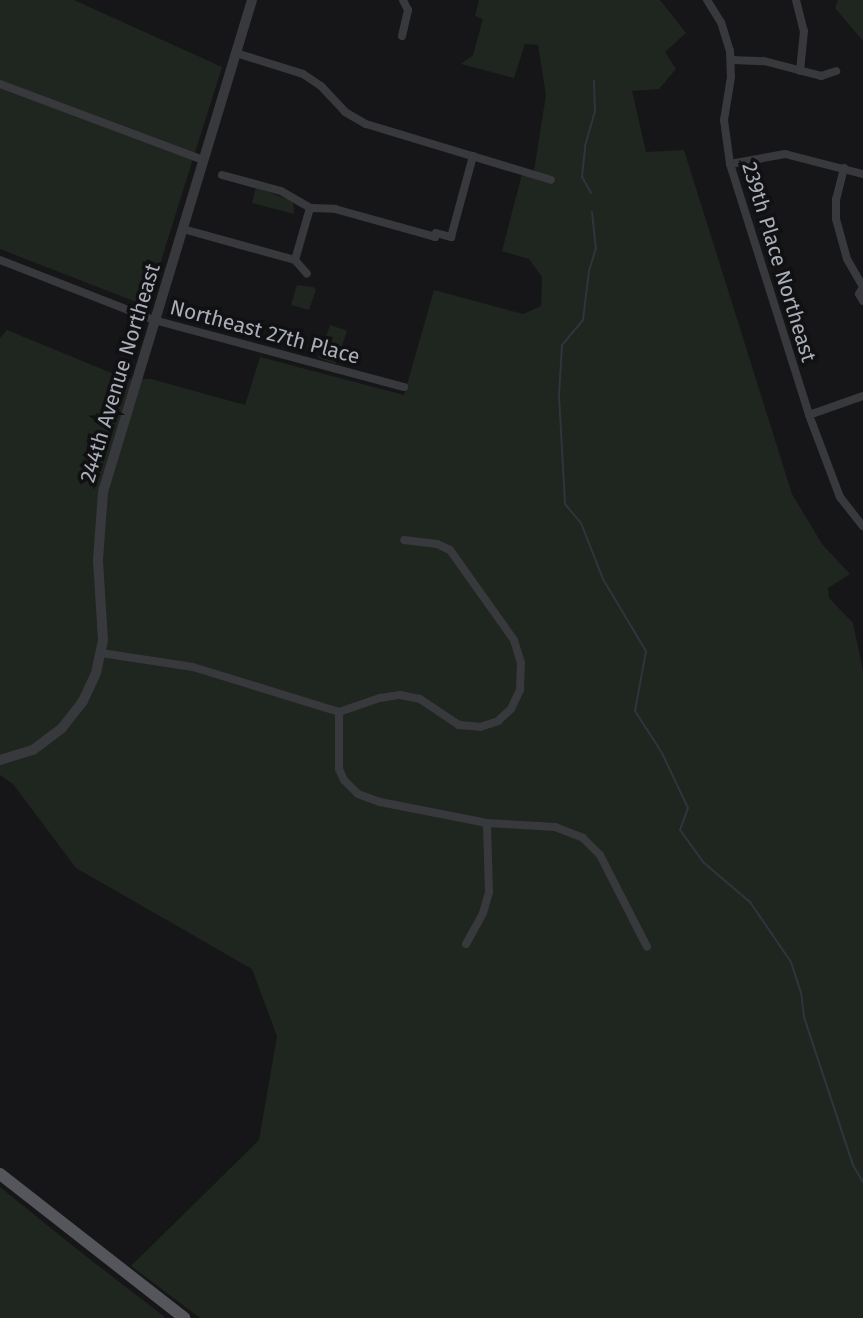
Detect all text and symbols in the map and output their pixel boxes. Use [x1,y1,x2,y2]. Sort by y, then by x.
street label: 239th Place Northeast [737,159,821,365]
street label: 244th Avenue Northeast [75,261,165,485]
street label: Northeast 27th Place [167,295,363,369]

